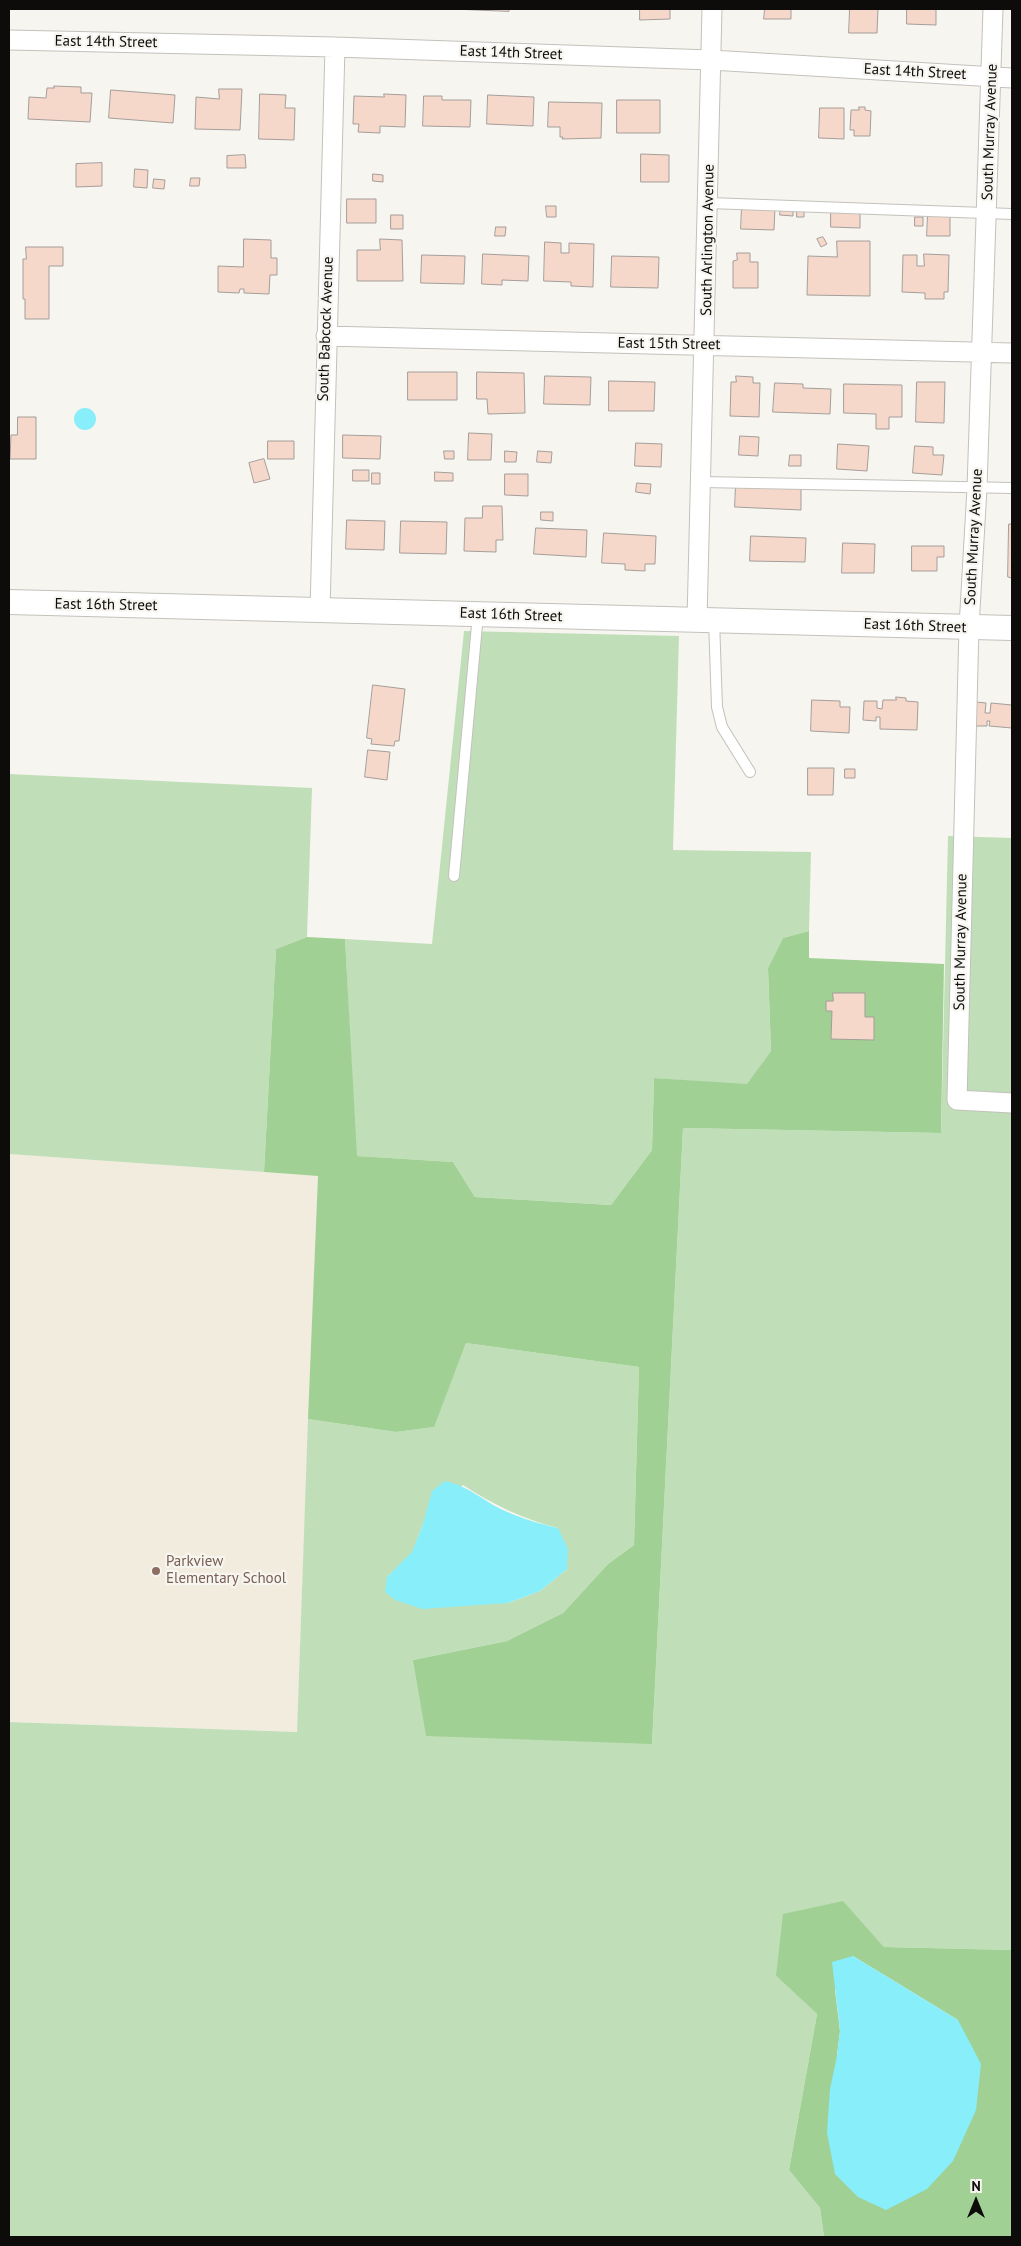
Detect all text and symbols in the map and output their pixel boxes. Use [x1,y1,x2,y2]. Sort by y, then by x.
street label: East 14th Street [54,32,158,52]
street label: East 14th Street [459,42,563,64]
street label: East 14th Street [863,60,967,84]
street label: South Murray Avenue [979,63,1001,201]
street label: South Arlington Avenue [698,164,718,316]
street label: South Babcock Avenue [314,256,338,402]
street label: East 15th Street [617,334,721,354]
street label: South Murray Avenue [961,468,987,606]
street label: East 16th Street [54,595,158,615]
street label: East 16th Street [459,604,563,626]
street label: East 16th Street [863,615,967,637]
street label: South Murray Avenue [951,873,971,1011]
place label: Parkview Elementary School [166,1553,286,1588]
marker: Parkview Elementary School [150,1565,162,1577]
north arrow [951,2176,1001,2226]
text: N [971,2177,981,2195]

